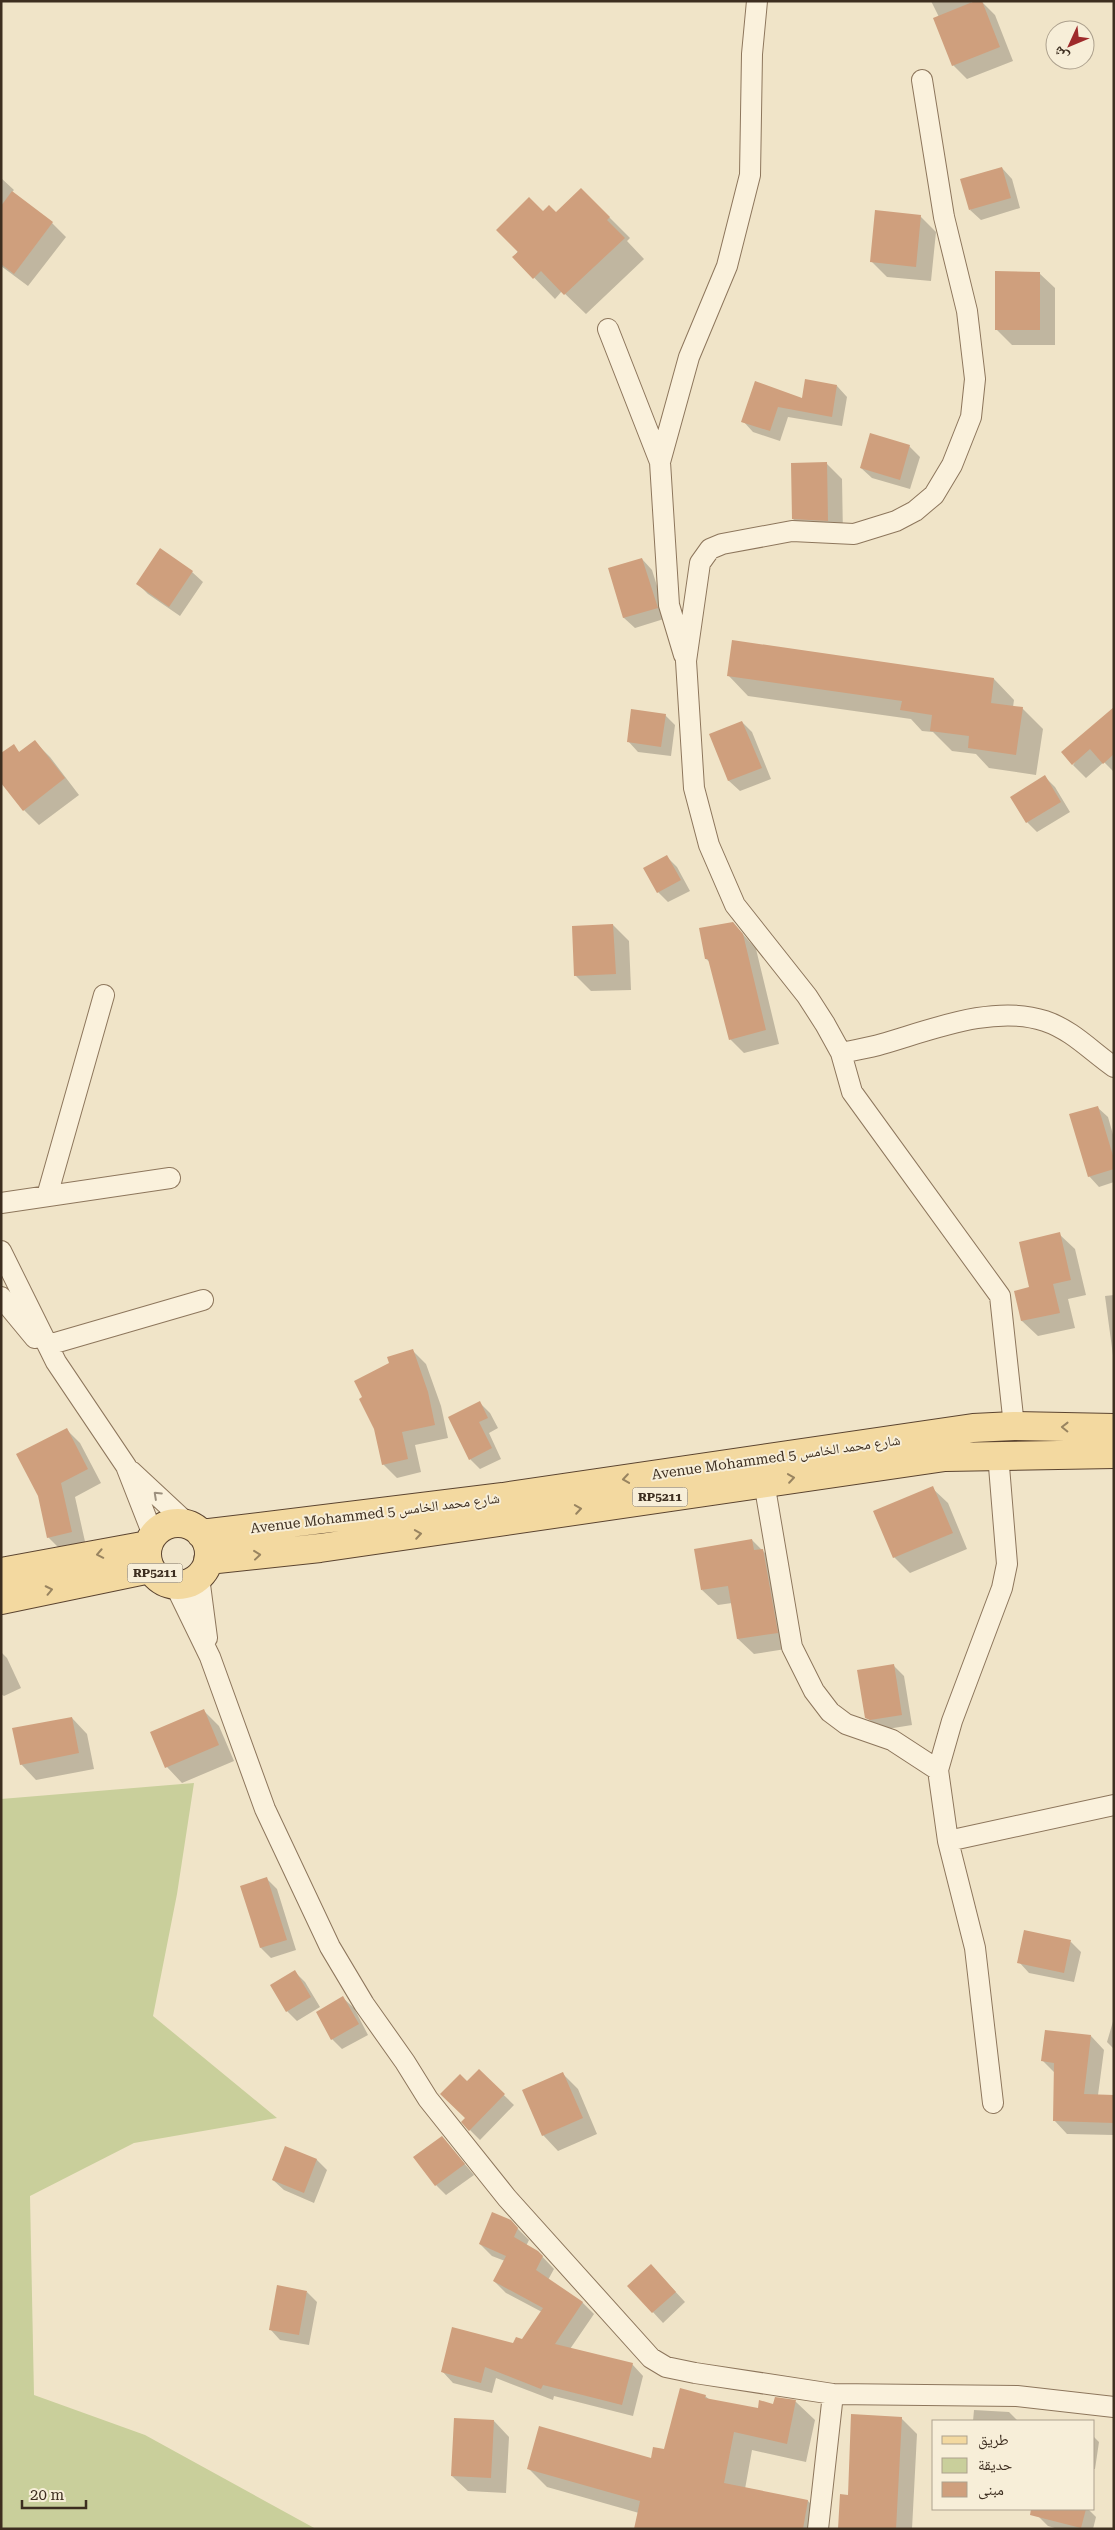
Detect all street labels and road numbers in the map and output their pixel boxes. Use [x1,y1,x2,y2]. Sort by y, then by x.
street label: Avenue Mohammed 5 شارع محمد الخامس [651,1432,902,1484]
road number: RP5211 [632,1488,688,1506]
street label: Avenue Mohammed 5 شارع محمد الخامس [249,1490,501,1538]
road number: RP5211 [128,1564,182,1582]

